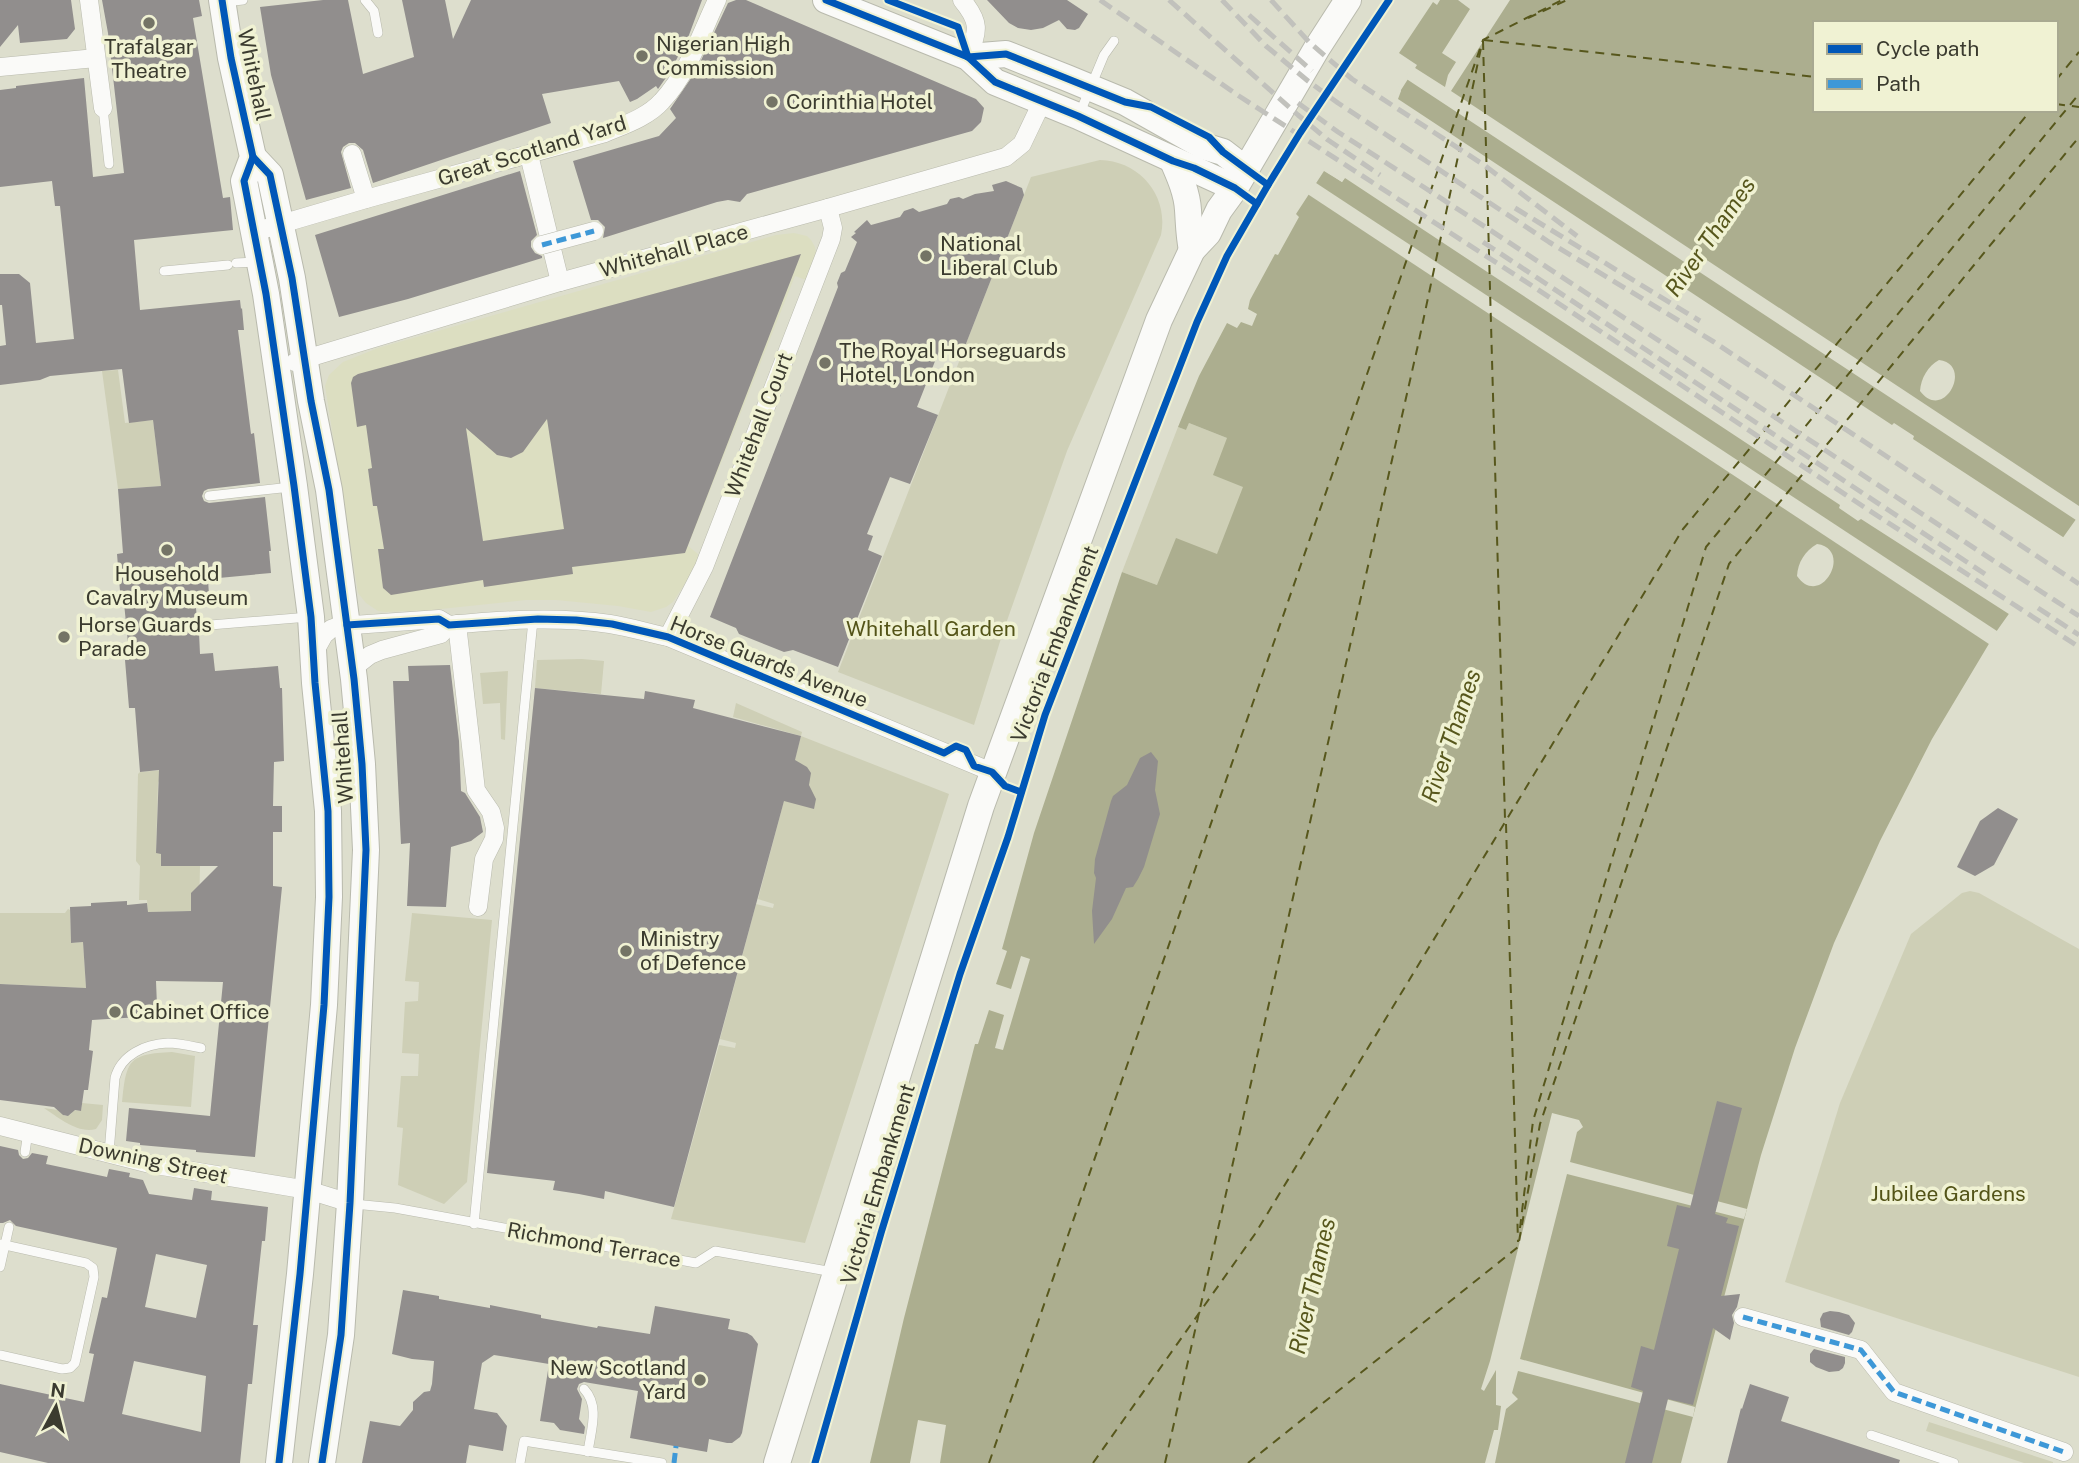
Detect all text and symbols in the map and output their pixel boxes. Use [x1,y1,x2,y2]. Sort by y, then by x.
marker: Trafalgar Theatre [141,15,157,31]
legend [1813,21,2058,112]
street label: Whitehall [233,27,276,123]
place label: Nigerian High Commission [656,31,790,80]
place label: Trafalgar Theatre [104,34,194,83]
text: Cycle path [1876,36,1979,61]
marker: Nigerian High Commission [634,48,650,64]
text: Path [1876,71,1921,96]
place label: Corinthia Hotel [786,89,933,114]
marker: Corinthia Hotel [764,94,780,110]
street label: Great Scotland Yard [435,110,629,191]
water label: River Thames [1659,172,1761,301]
street label: Whitehall Place [597,219,751,282]
place label: National Liberal Club [940,231,1058,280]
marker: National Liberal Club [918,248,934,264]
place label: The Royal Horseguards Hotel, London [839,338,1066,387]
street label: Whitehall Court [719,349,798,501]
marker: The Royal Horseguards Hotel, London [817,355,833,371]
marker: Household Cavalry Museum [159,542,175,558]
street label: Victoria Embankment [1005,542,1104,746]
place label: Household Cavalry Museum [86,561,248,610]
street label: Horse Guards Avenue [667,610,872,713]
place label: Horse Guards Parade [78,612,212,661]
park label: Whitehall Garden [846,616,1016,641]
marker: Horse Guards Parade [56,629,72,645]
water label: River Thames [1415,666,1486,806]
street label: Whitehall [327,710,358,804]
place label: Ministry of Defence [640,926,746,975]
marker: Ministry of Defence [618,943,634,959]
place label: Cabinet Office [129,999,269,1024]
marker: Cabinet Office [107,1004,123,1020]
street label: Victoria Embankment [835,1080,920,1287]
street label: Downing Street [76,1133,230,1189]
park label: Jubilee Gardens [1870,1181,2026,1206]
water label: River Thames [1283,1215,1340,1357]
street label: Richmond Terrace [505,1217,683,1272]
place label: New Scotland Yard [550,1355,686,1404]
north arrow [21,1372,91,1442]
marker: New Scotland Yard [692,1372,708,1388]
text: N [49,1378,67,1402]

